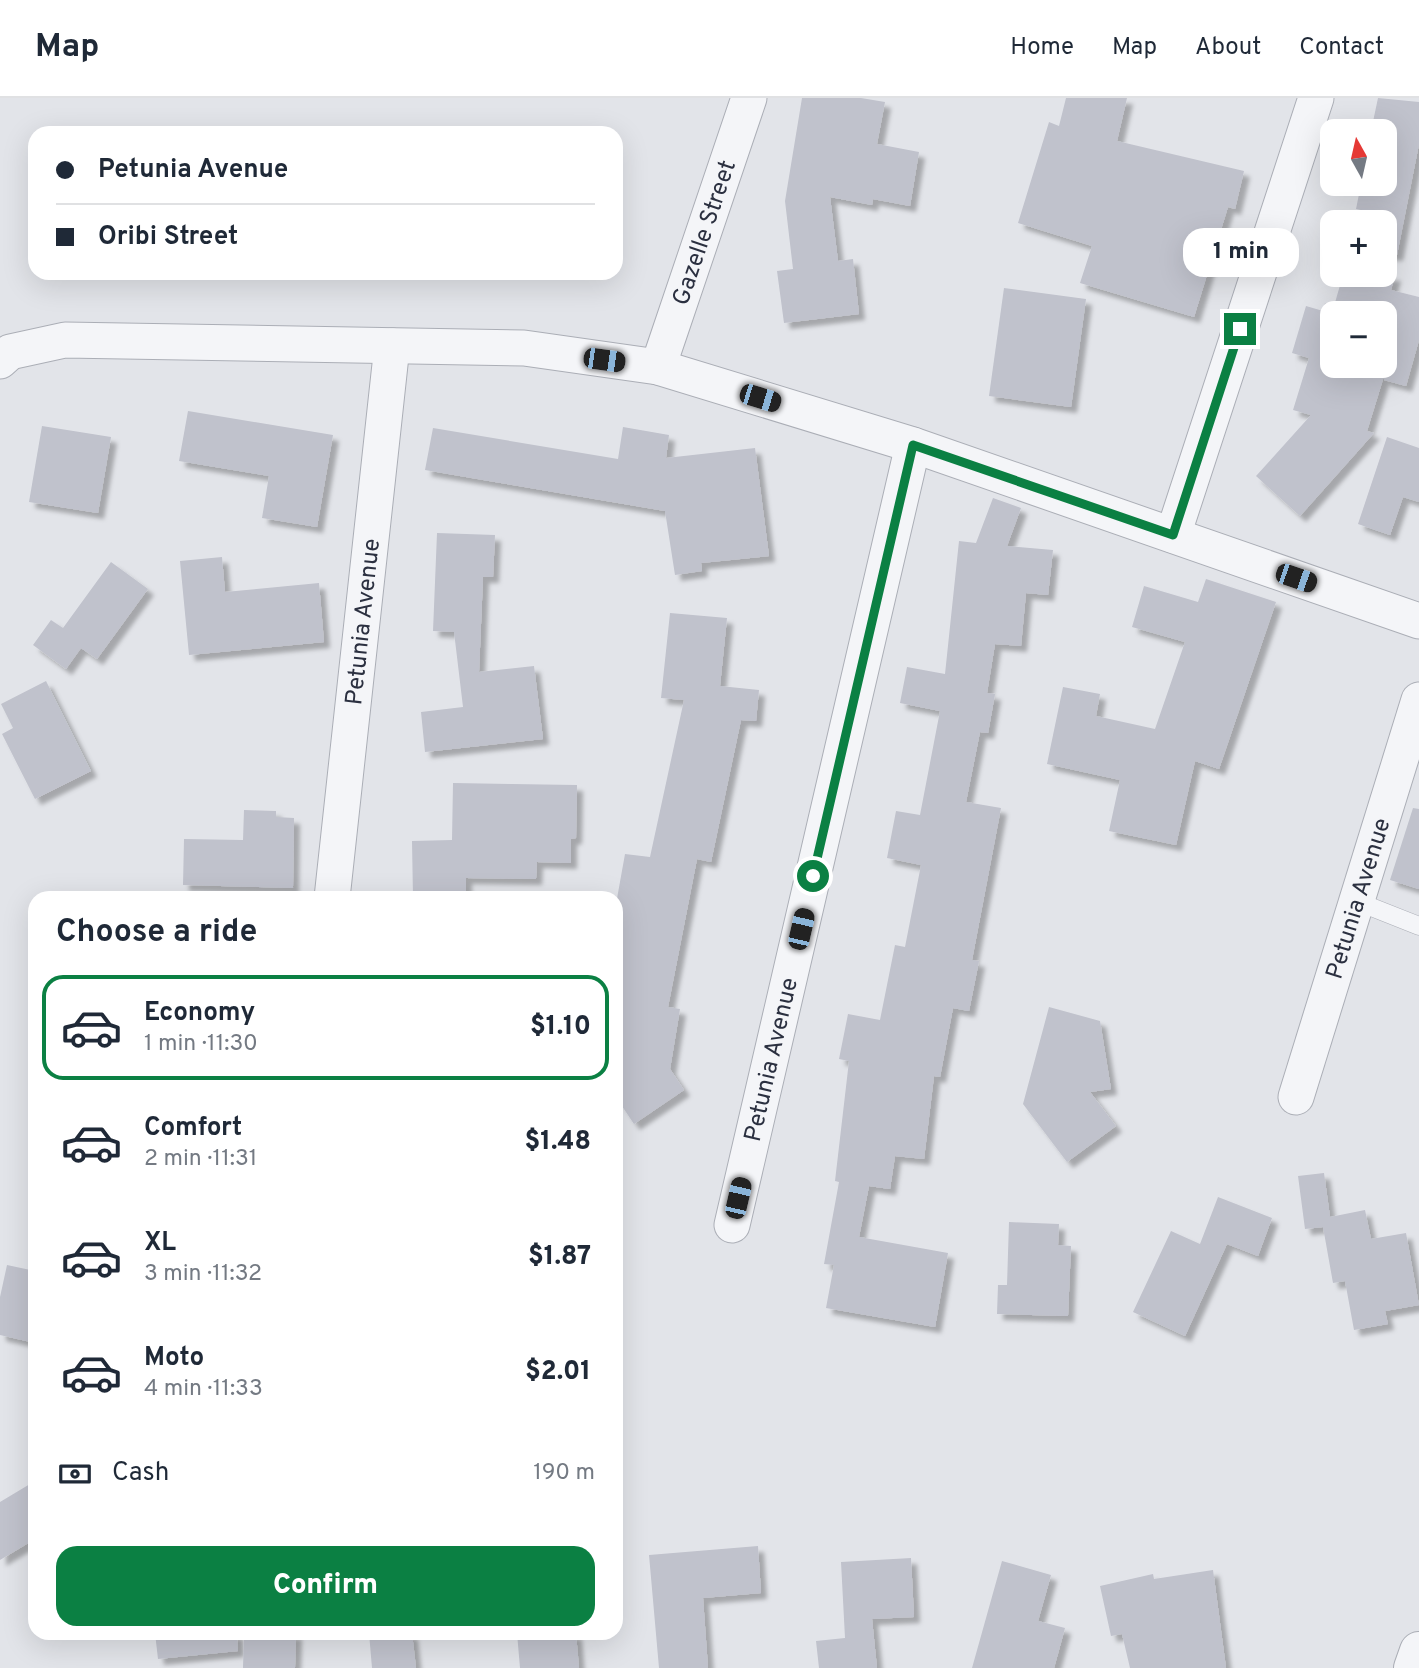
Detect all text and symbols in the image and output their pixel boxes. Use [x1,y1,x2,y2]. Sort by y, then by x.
text: Map [35,27,99,69]
text: Home [1010,33,1074,63]
text: Map [1112,33,1157,63]
text: About [1195,33,1261,63]
text: Contact [1299,33,1384,63]
north arrow [1320,119,1396,196]
map controls [1320,119,1397,378]
text: Petunia Avenue [98,154,288,187]
street label: Gazelle Street [667,157,744,310]
button: + [1320,210,1397,287]
text: Oribi Street [98,221,238,254]
callout: 1 min [1182,228,1298,276]
text: 1 min [1213,238,1269,267]
button: − [1320,301,1397,378]
route end [1224,313,1256,345]
car [582,347,627,373]
car [737,382,784,414]
street label: Petunia Avenue [340,537,388,707]
car [1273,561,1320,595]
street label: Petunia Avenue [1320,815,1399,983]
route start [797,860,829,892]
car [787,906,816,952]
text: Choose a ride [56,913,257,953]
street label: Petunia Avenue [739,975,806,1145]
icon: car [60,996,123,1059]
text: Economy [144,997,255,1030]
text: $1.10 [530,1011,591,1044]
text: 1 min · 11:30 [144,1030,258,1059]
icon: car [60,1111,123,1174]
text: Comfort [144,1112,242,1145]
text: $1.48 [524,1126,591,1159]
text: 2 min · 11:31 [144,1145,257,1174]
car [724,1175,753,1221]
icon: car [60,1226,123,1289]
text: XL [144,1227,176,1260]
text: $1.87 [528,1241,591,1274]
text: 3 min · 11:32 [144,1260,262,1289]
icon: car [60,1341,123,1404]
text: Moto [144,1342,204,1375]
text: $2.01 [525,1356,591,1389]
text: 4 min · 11:33 [144,1375,263,1404]
icon: cash [56,1455,94,1493]
text: Cash [112,1457,169,1490]
text: 190 m [533,1459,595,1488]
button: Confirm [56,1546,595,1626]

